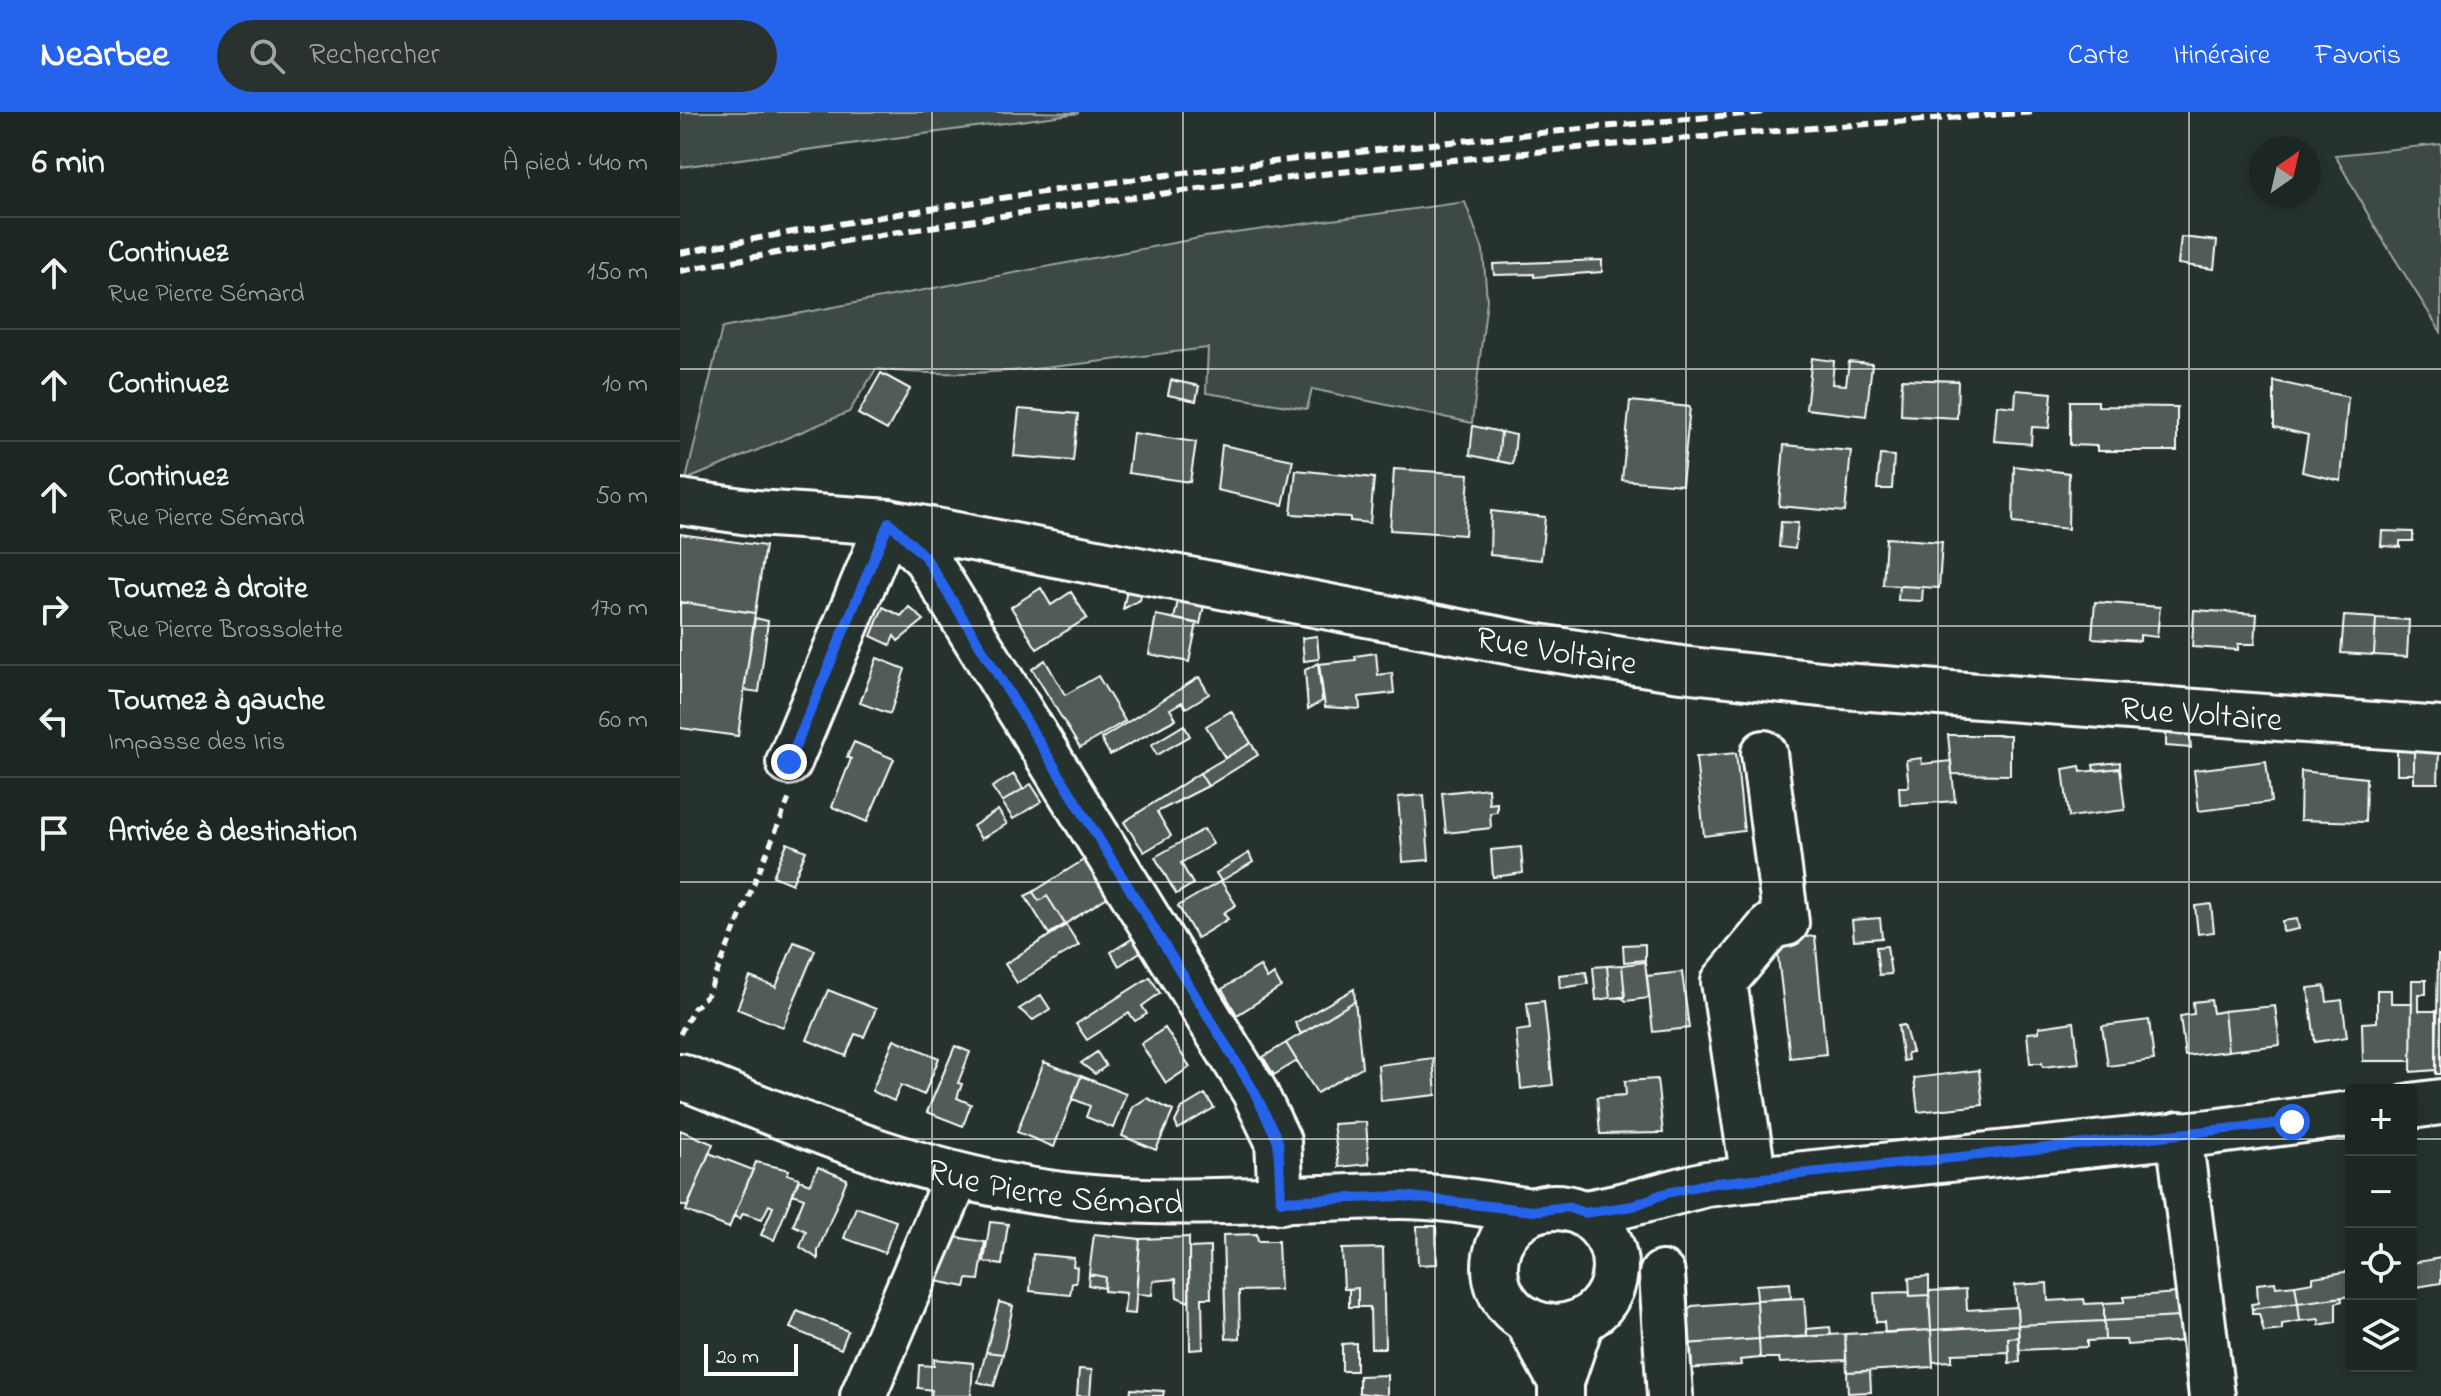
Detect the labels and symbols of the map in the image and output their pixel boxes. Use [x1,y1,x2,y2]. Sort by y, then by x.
north arrow [2249,136,2321,208]
street label: Rue Voltaire [1472,615,1641,691]
street label: Rue Voltaire [2119,685,2285,747]
route end [771,744,807,780]
route start [2274,1104,2310,1140]
street label: Rue Pierre Sémard [921,1147,1183,1231]
scale bar [704,1340,798,1376]

